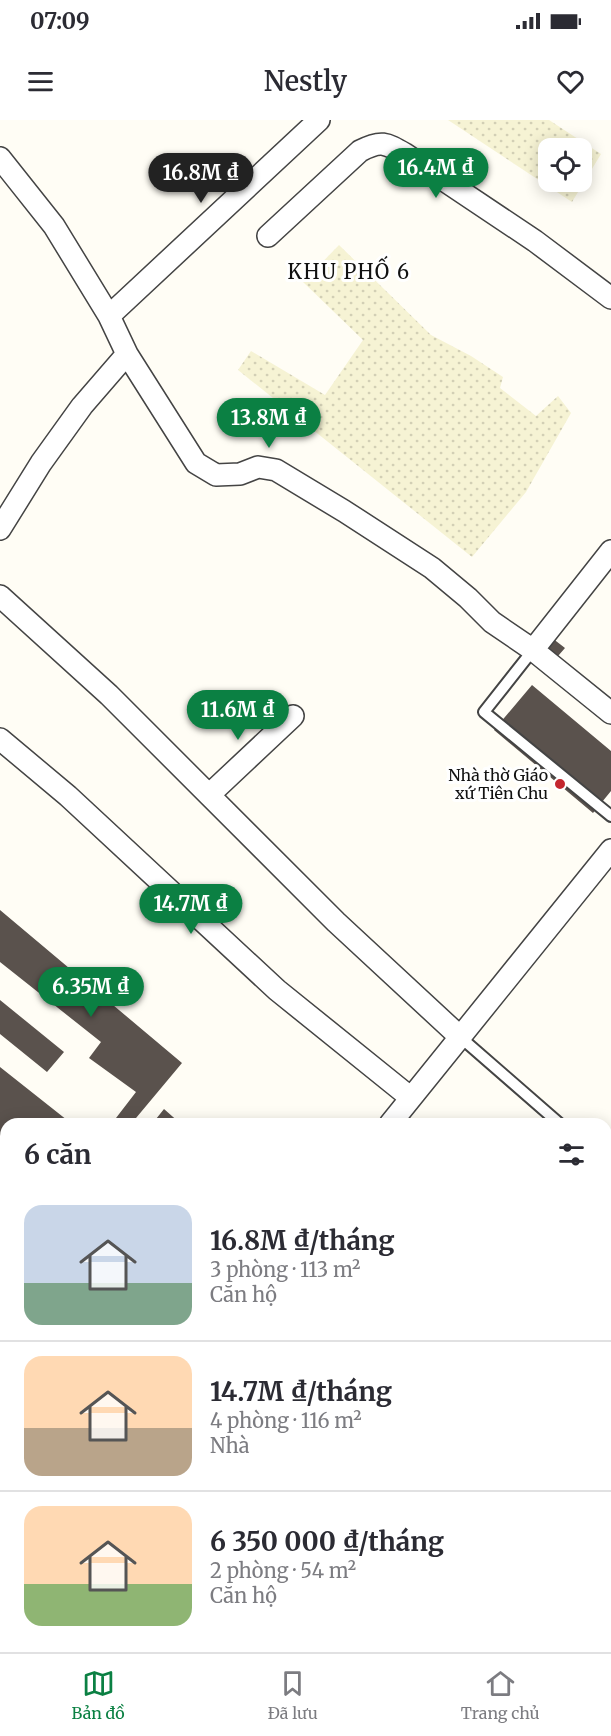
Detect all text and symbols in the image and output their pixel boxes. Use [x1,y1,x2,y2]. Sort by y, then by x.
text: 07:09 [30,7,90,35]
text: Nestly [264,64,347,98]
icon: menu [24,65,57,98]
icon: heart [554,65,587,98]
map controls [538,138,592,192]
button: locate [538,138,592,192]
pin: 16.4M ₫ [381,148,491,199]
pin: 16.8M ₫ [146,153,256,204]
text: 16.4M ₫ [397,155,475,180]
text: 16.8M ₫ [162,160,240,185]
district label: KHU PHỐ 6 [287,255,411,284]
pin: 13.8M ₫ [214,398,324,449]
text: 13.8M ₫ [231,405,307,430]
pin: 11.6M ₫ [183,690,293,741]
text: 11.6M ₫ [201,697,275,722]
place label: Nhà thờ Giáo xứ Tiên Chu [448,765,548,803]
marker: Nhà thờ Giáo xứ Tiên Chu [553,777,567,791]
pin: 14.7M ₫ [136,884,246,935]
text: 14.7M ₫ [153,891,229,916]
pin: 6.35M ₫ [36,967,146,1018]
text: 6.35M ₫ [52,974,130,999]
text: 6 căn [24,1138,91,1171]
icon: filters [555,1138,588,1171]
text: 16.8M ₫/tháng [210,1224,395,1257]
icon: home [72,1229,144,1301]
text: 3 phòng · 113 m² [210,1257,360,1282]
text: Căn hộ [210,1282,277,1307]
text: 14.7M ₫/tháng [210,1375,392,1408]
icon: home [72,1380,144,1452]
text: 4 phòng · 116 m² [210,1408,362,1433]
text: Nhà [210,1433,249,1458]
text: 6 350 000 ₫/tháng [210,1525,444,1558]
icon: home [72,1530,144,1602]
text: 2 phòng · 54 m² [210,1558,356,1583]
text: Căn hộ [210,1583,277,1608]
tab: Bản đồ [72,1667,125,1723]
tab: Đã lưu [268,1667,318,1723]
tab: Trang chủ [461,1667,539,1723]

